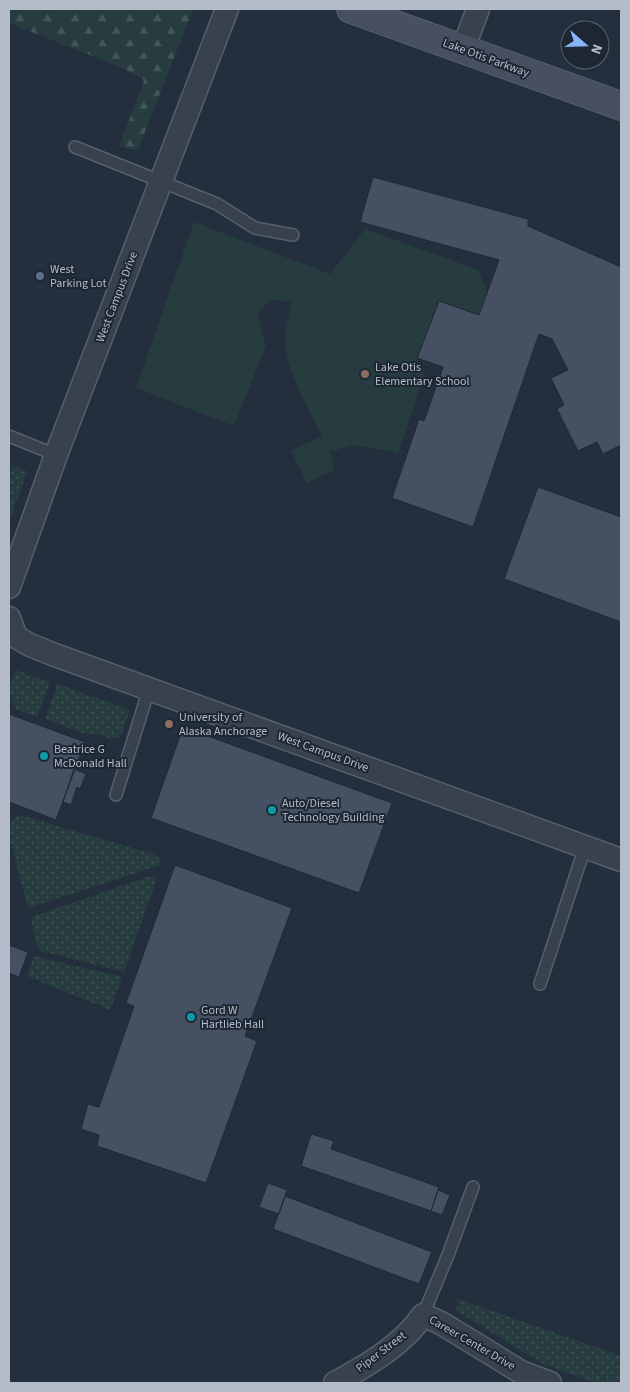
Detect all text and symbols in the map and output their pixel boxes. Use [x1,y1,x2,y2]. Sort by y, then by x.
north arrow [560,20,610,70]
street label: Lake Otis Parkway [440,34,532,82]
text: N [585,41,607,57]
street label: West Campus Drive [92,249,142,345]
place label: West Parking Lot [50,261,106,292]
marker: West Parking Lot [34,270,46,282]
place label: Lake Otis Elementary School [375,359,470,390]
marker: Lake Otis Elementary School [359,368,371,380]
place label: University of Alaska Anchorage [179,709,267,740]
marker: University of Alaska Anchorage [163,718,175,730]
street label: West Campus Drive [275,728,371,776]
place label: Beatrice G McDonald Hall [54,741,127,772]
marker: Beatrice G McDonald Hall [38,750,50,762]
place label: Auto/Diesel Technology Building [282,795,384,826]
marker: Auto/Diesel Technology Building [266,804,278,816]
place label: Gord W Hartlieb Hall [201,1002,264,1033]
marker: Gord W Hartlieb Hall [185,1011,197,1023]
street label: Career Center Drive [426,1311,518,1375]
street label: Piper Street [352,1327,410,1377]

